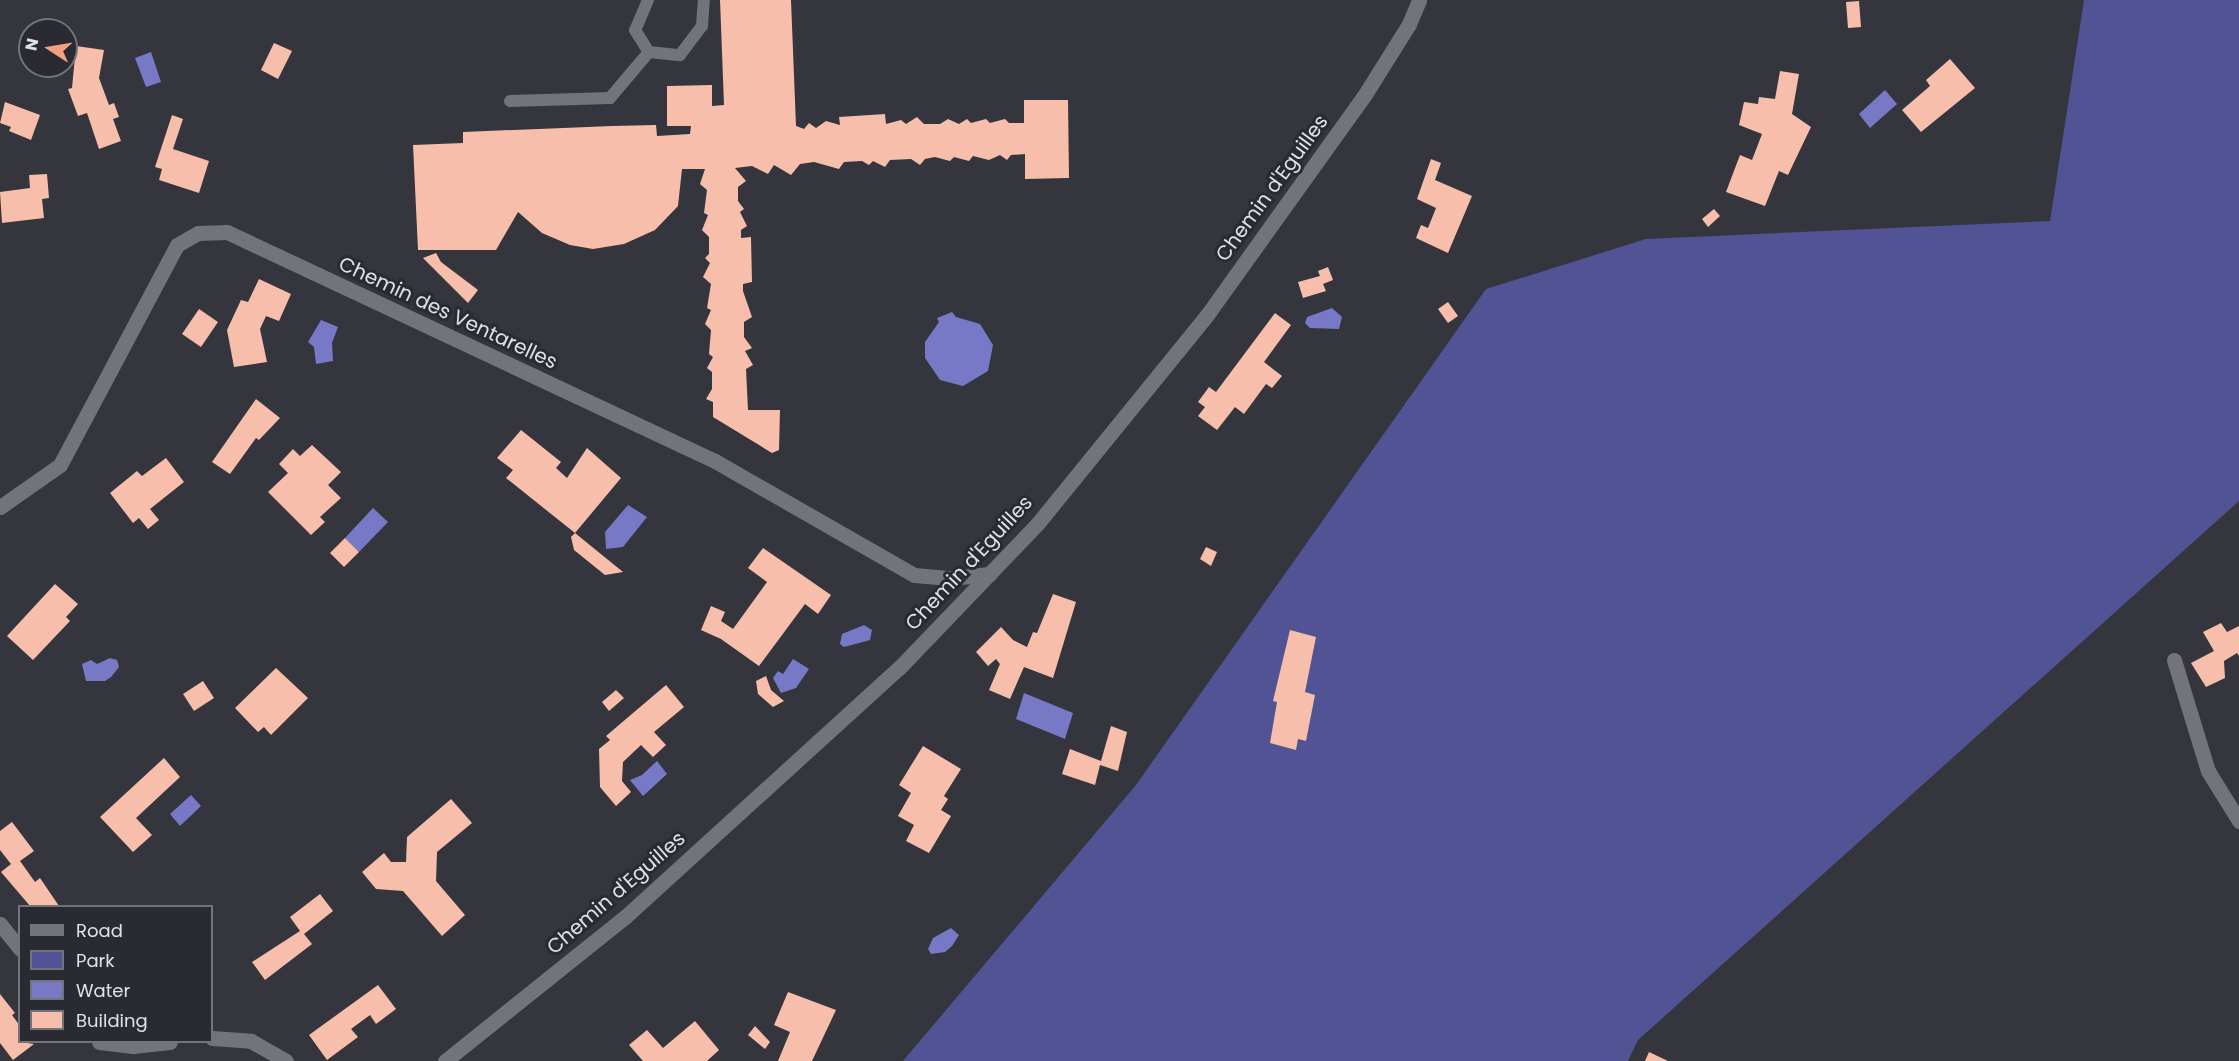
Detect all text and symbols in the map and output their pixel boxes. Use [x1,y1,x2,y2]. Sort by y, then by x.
north arrow [18,18,78,78]
text: N [19,36,44,53]
street label: Chemin d'Eguilles [1211,110,1333,266]
street label: Chemin des Ventarelles [335,252,561,374]
street label: Chemin d'Eguilles [900,491,1038,635]
street label: Chemin d'Eguilles [542,826,690,960]
legend [18,905,213,1043]
text: Road [76,918,123,943]
text: Park [76,948,115,973]
text: Water [76,978,130,1003]
text: Building [76,1008,148,1033]

